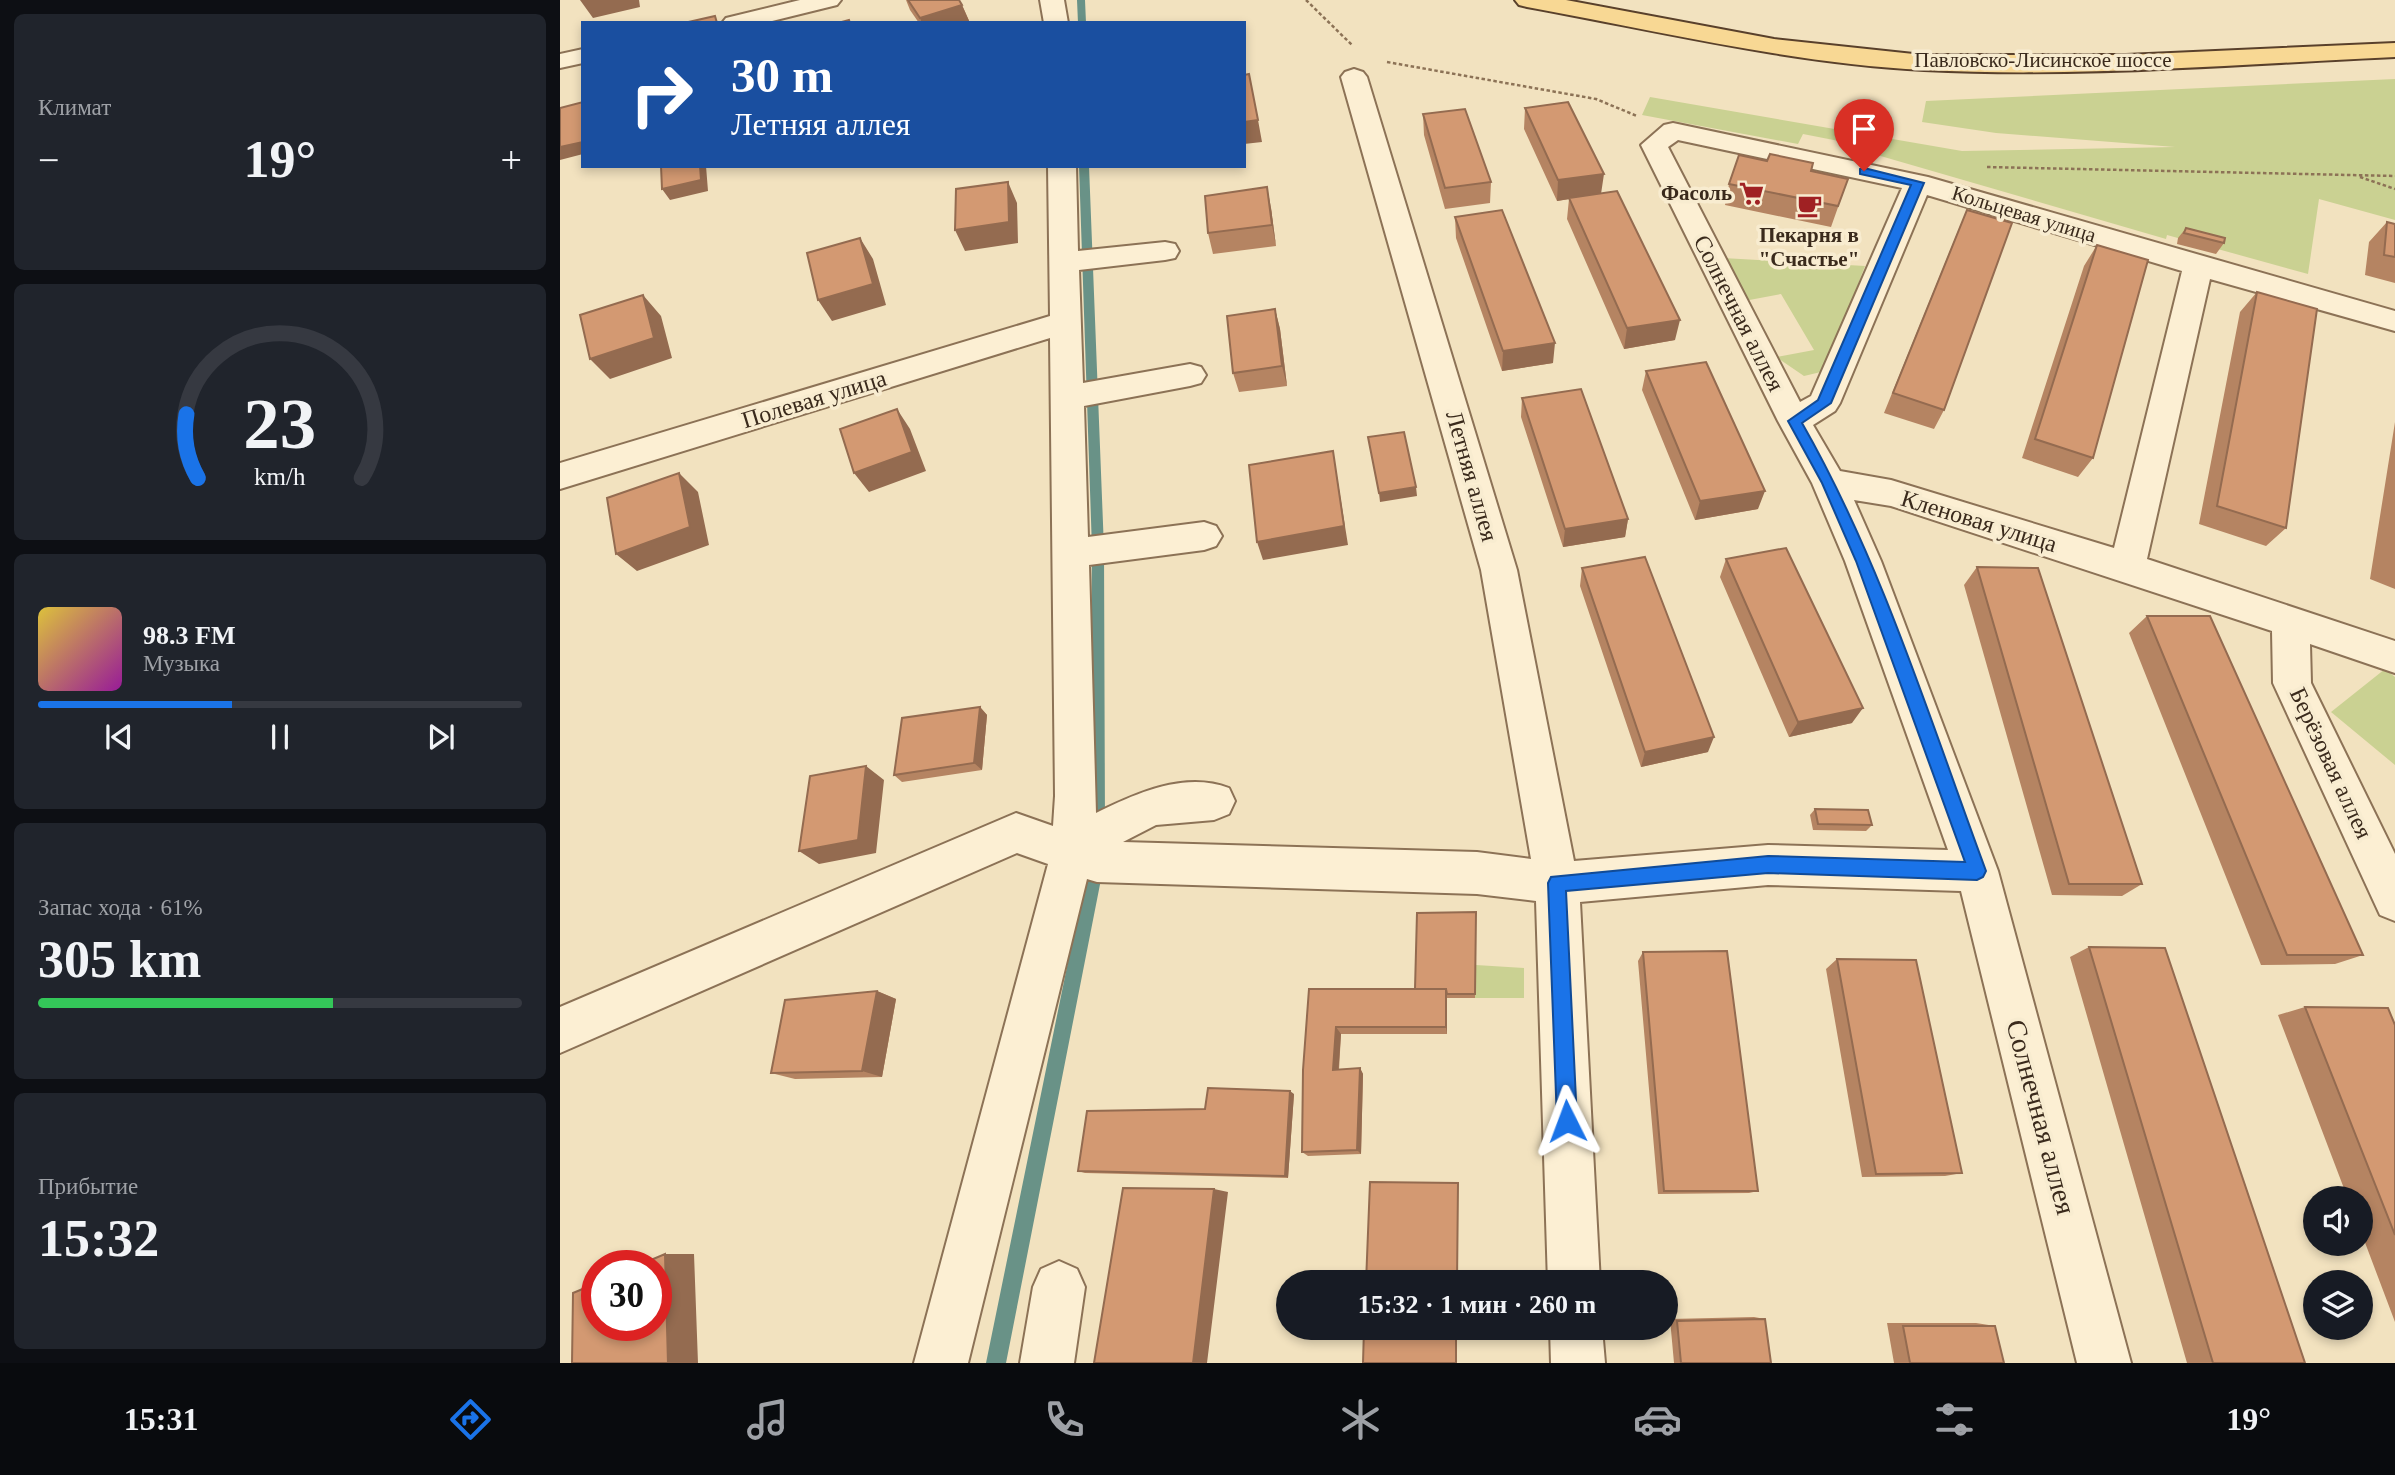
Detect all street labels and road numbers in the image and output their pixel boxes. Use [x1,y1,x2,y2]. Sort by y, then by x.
street label: Павловско-Лисинское шоссе [1914,48,2172,72]
street label: Кольцевая улица [1949,181,2100,248]
street label: Солнечная аллея [1688,231,1790,395]
street label: Полевая улица [739,365,890,433]
street label: Летняя аллея [1441,408,1503,544]
street label: Кленовая улица [1898,485,2060,557]
street label: Берёзовая аллея [2285,683,2377,843]
street label: Солнечная аллея [2000,1016,2082,1218]

